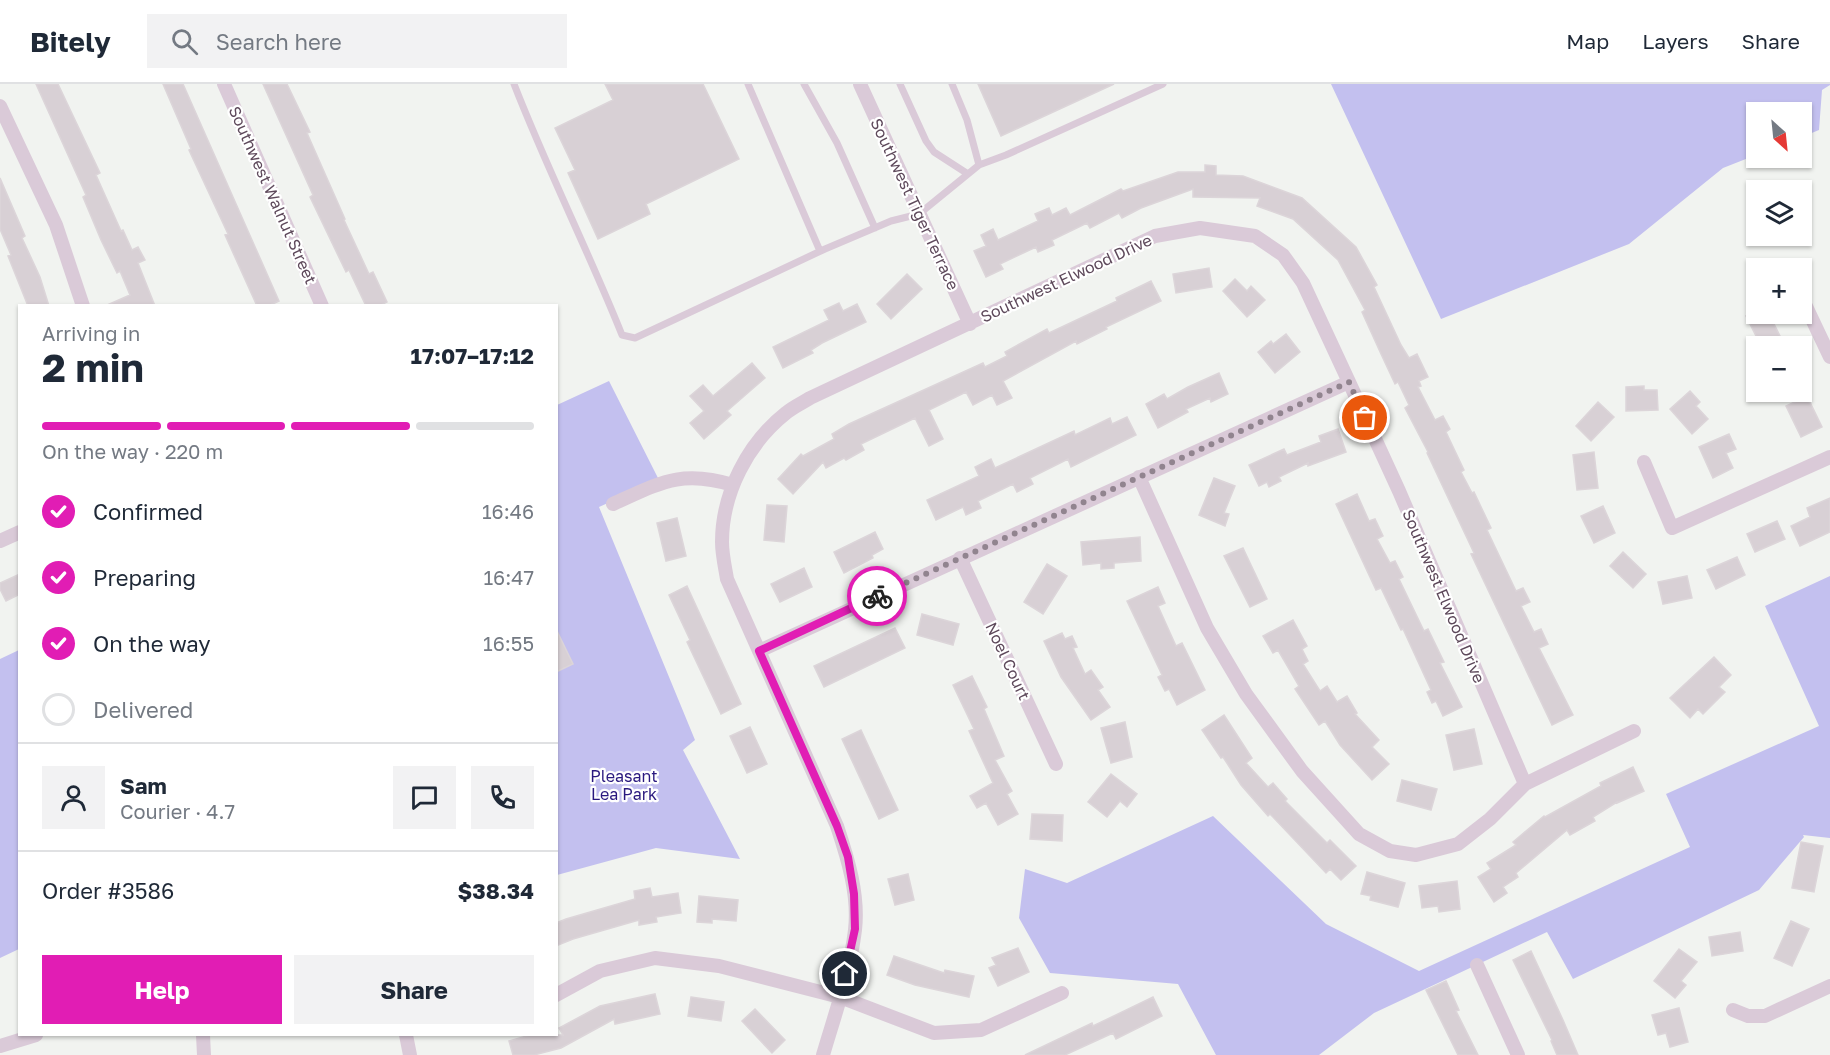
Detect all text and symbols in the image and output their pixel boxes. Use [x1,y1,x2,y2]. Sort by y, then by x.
search box [147,14,567,68]
text: Bitely [30,25,111,58]
icon: search [168,25,201,58]
text: Search here [216,28,342,55]
text: Map [1566,28,1609,54]
text: Layers [1642,28,1709,54]
text: Share [1742,28,1800,54]
north arrow [1746,102,1812,168]
map controls [1746,102,1812,402]
street label: Southwest Walnut Street [225,103,321,287]
street label: Southwest Tiger Terrace [866,115,964,293]
button: layers [1746,180,1812,246]
street label: Southwest Elwood Drive [977,229,1155,327]
button: + [1746,258,1812,324]
text: Arriving in [42,321,140,345]
button: − [1746,336,1812,402]
text: 17:07–17:12 [411,342,534,369]
text: 2 min [42,344,144,391]
pin [1339,392,1390,443]
icon: bag [1348,401,1381,434]
text: On the way · 220 m [42,439,223,463]
icon: check [42,495,75,528]
text: Confirmed [93,498,203,525]
text: 16:46 [482,499,534,523]
street label: Southwest Elwood Drive [1398,506,1490,686]
icon: check [42,561,75,594]
text: Preparing [93,564,196,591]
text: 16:47 [483,565,534,589]
courier [847,566,907,626]
icon: bike [861,580,894,613]
street label: Noel Court [981,619,1035,703]
icon: check [42,627,75,660]
text: On the way [93,630,211,657]
text: 16:55 [483,631,534,655]
text: Delivered [93,696,193,723]
button: person [42,766,105,829]
button: chat [393,766,456,829]
button: phone [471,766,534,829]
park label: Pleasant Lea Park [590,766,658,804]
text: Sam [120,772,167,799]
text: Courier · 4.7 [120,799,235,823]
text: Order #3586 [42,877,174,904]
text: $38.34 [458,877,534,904]
pin [819,948,870,999]
button: Help [42,955,282,1024]
button: Share [294,955,534,1024]
icon: home [828,957,861,990]

